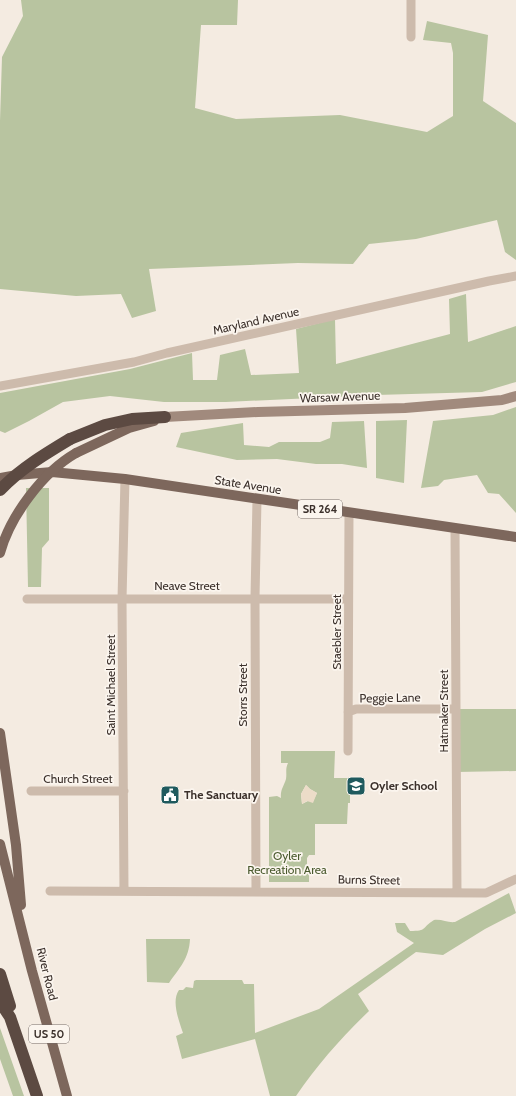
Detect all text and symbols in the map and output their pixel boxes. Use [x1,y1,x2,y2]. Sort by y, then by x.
street label: Maryland Avenue [211,303,300,338]
street label: Warsaw Avenue [300,388,380,405]
street label: State Avenue [214,472,283,497]
road number: SR 264 [298,500,342,518]
street label: Neave Street [154,578,220,593]
street label: Staebler Street [329,594,344,670]
street label: Saint Michael Street [103,634,118,736]
street label: Storrs Street [235,663,250,727]
street label: Hatmaker Street [436,670,451,752]
street label: Peggie Lane [359,689,421,706]
street label: Church Street [43,771,113,786]
school or university icon: Oyler School [345,775,367,797]
place label: Oyler School [370,778,437,793]
public building icon: The Sanctuary [159,784,181,806]
place label: The Sanctuary [184,787,259,802]
park label: Oyler Recreation Area [247,848,327,877]
street label: Burns Street [338,871,400,888]
street label: River Road [34,946,61,1002]
road number: US 50 [29,1025,69,1043]

